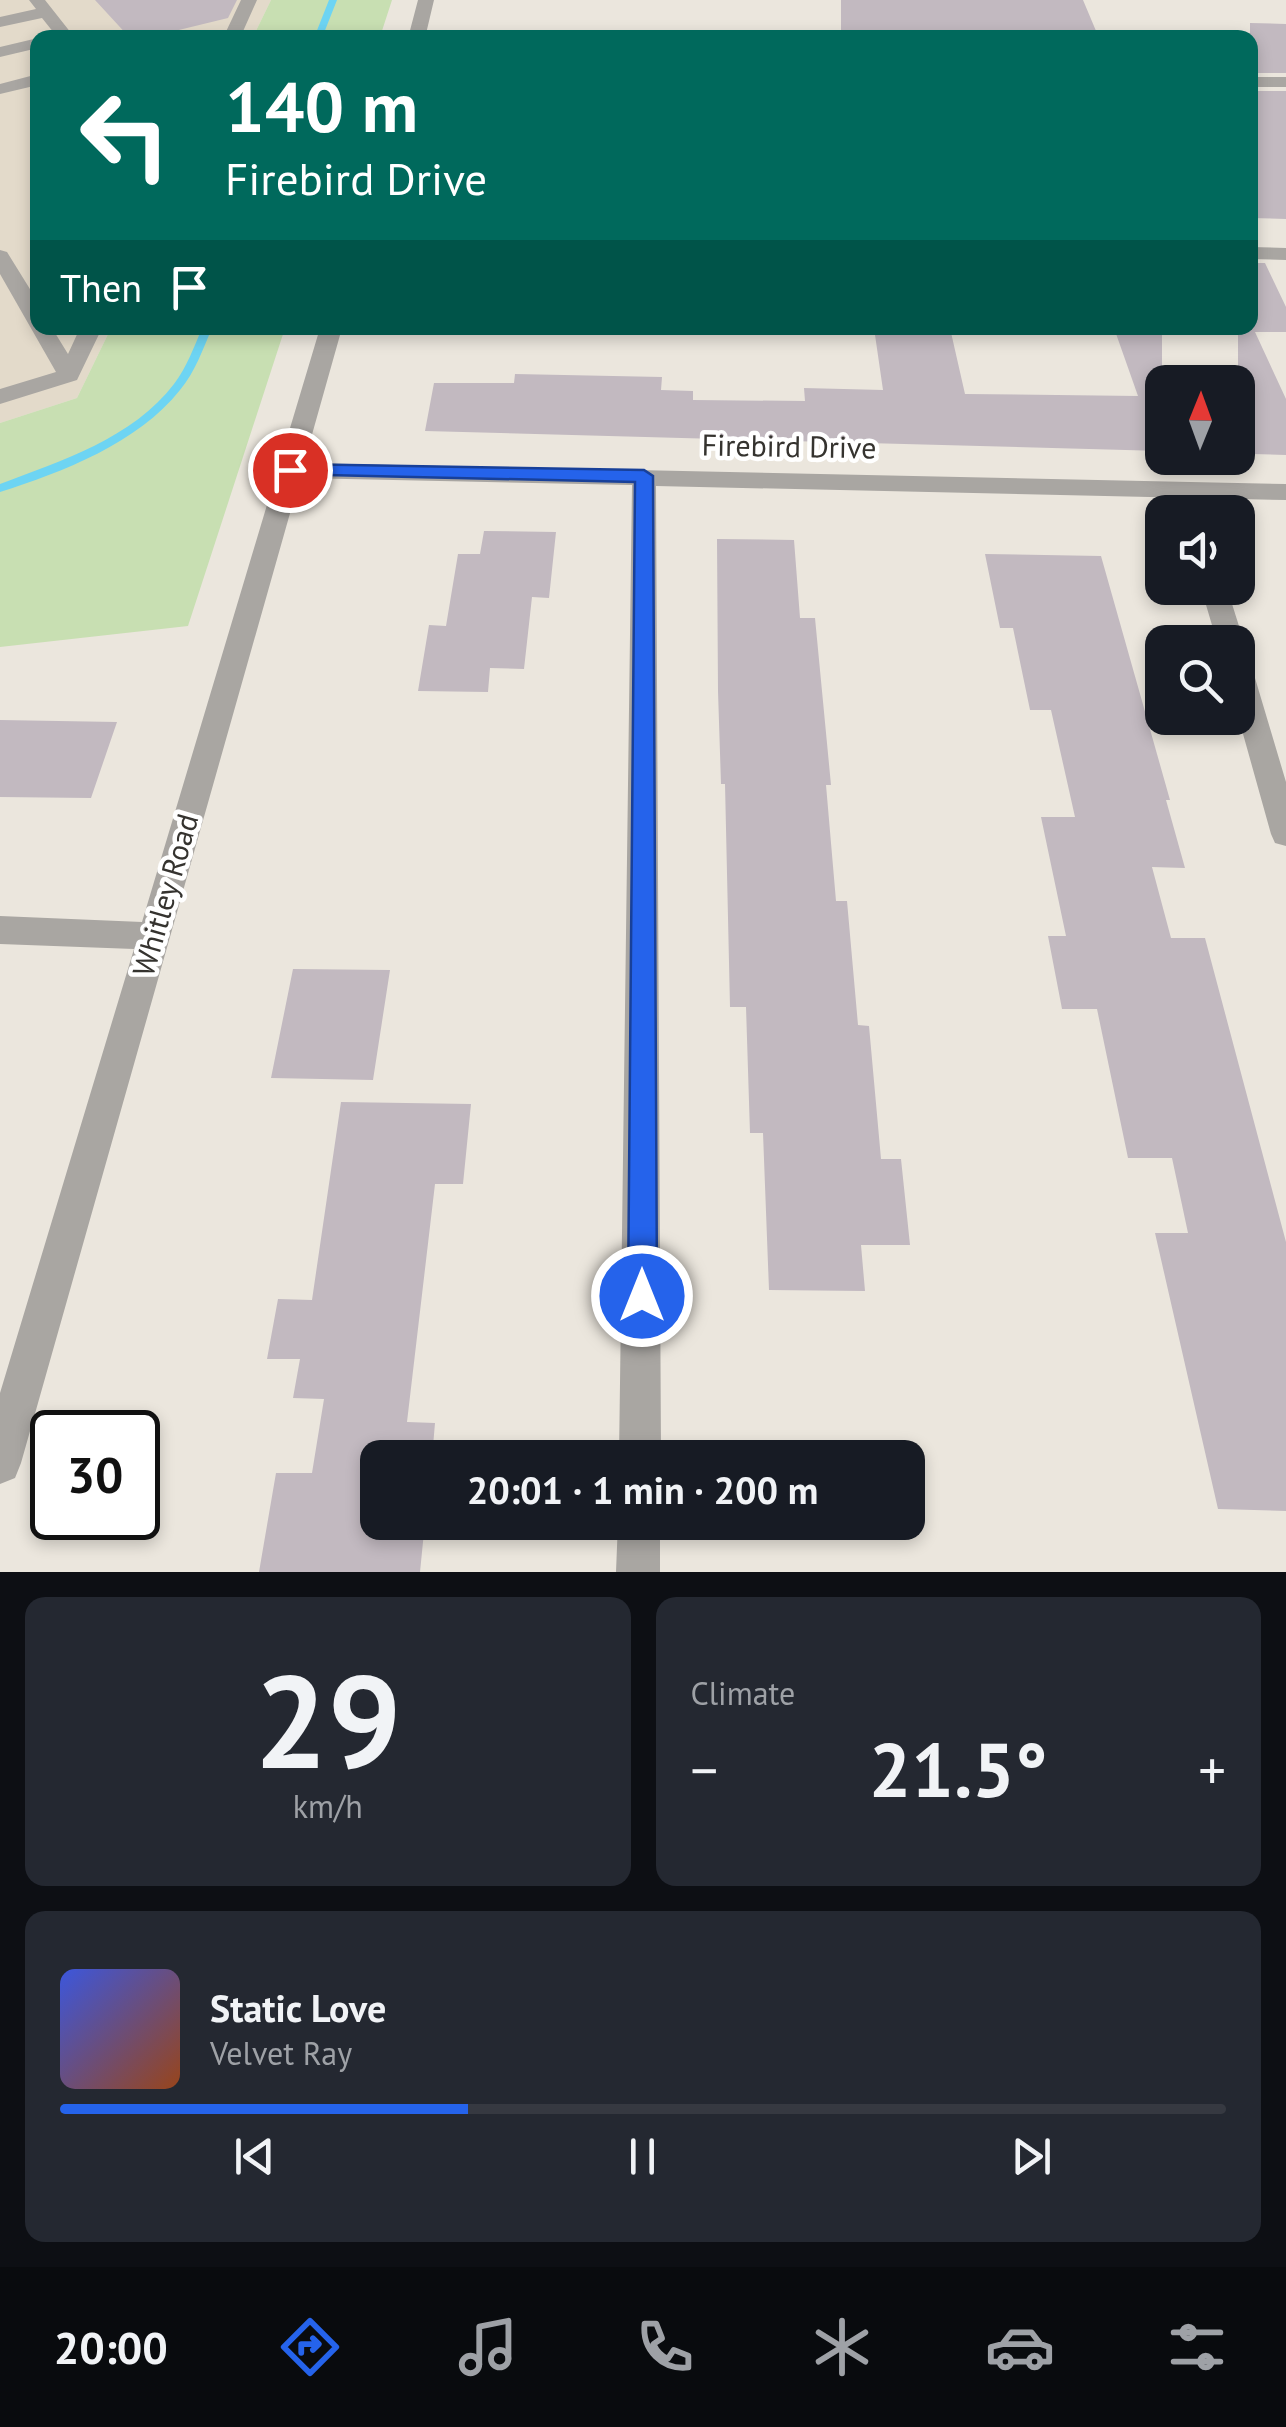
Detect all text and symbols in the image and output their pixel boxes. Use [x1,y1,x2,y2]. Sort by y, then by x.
text: 140 m [225,61,418,151]
icon: left [60,70,190,200]
text: Firebird Drive [225,149,487,207]
icon: arrive [162,260,217,315]
text: Then [60,263,142,312]
north arrow [1145,365,1255,475]
map controls [1145,365,1255,735]
street label: Firebird Drive [701,424,877,467]
pin [248,428,333,513]
icon: arrive [263,443,318,498]
button: sound [1145,495,1255,605]
button: search [1145,625,1255,735]
street label: Whitley Road [123,809,206,980]
position arrow [590,1244,694,1348]
speed limit sign: 30 [30,1410,160,1540]
text: 20:01 · 1 min · 200 m [467,1465,818,1514]
text: 29 [254,1636,401,1804]
text: Climate [691,1672,795,1714]
text: 21.5° [869,1721,1048,1818]
text: − [691,1734,718,1805]
text: + [1198,1734,1226,1805]
text: km/h [293,1785,363,1827]
text: Static Love [210,1983,386,2032]
text: Velvet Ray [210,2032,352,2074]
icon: previous [227,2129,282,2184]
icon: pause [615,2129,670,2184]
icon: next [1004,2129,1059,2184]
icon: directions [275,2312,345,2382]
icon: music [453,2312,523,2382]
icon: phone [630,2312,700,2382]
icon: climate [807,2312,877,2382]
icon: car [985,2312,1055,2382]
icon: filters [1162,2312,1232,2382]
text: 20:00 [54,2318,168,2376]

